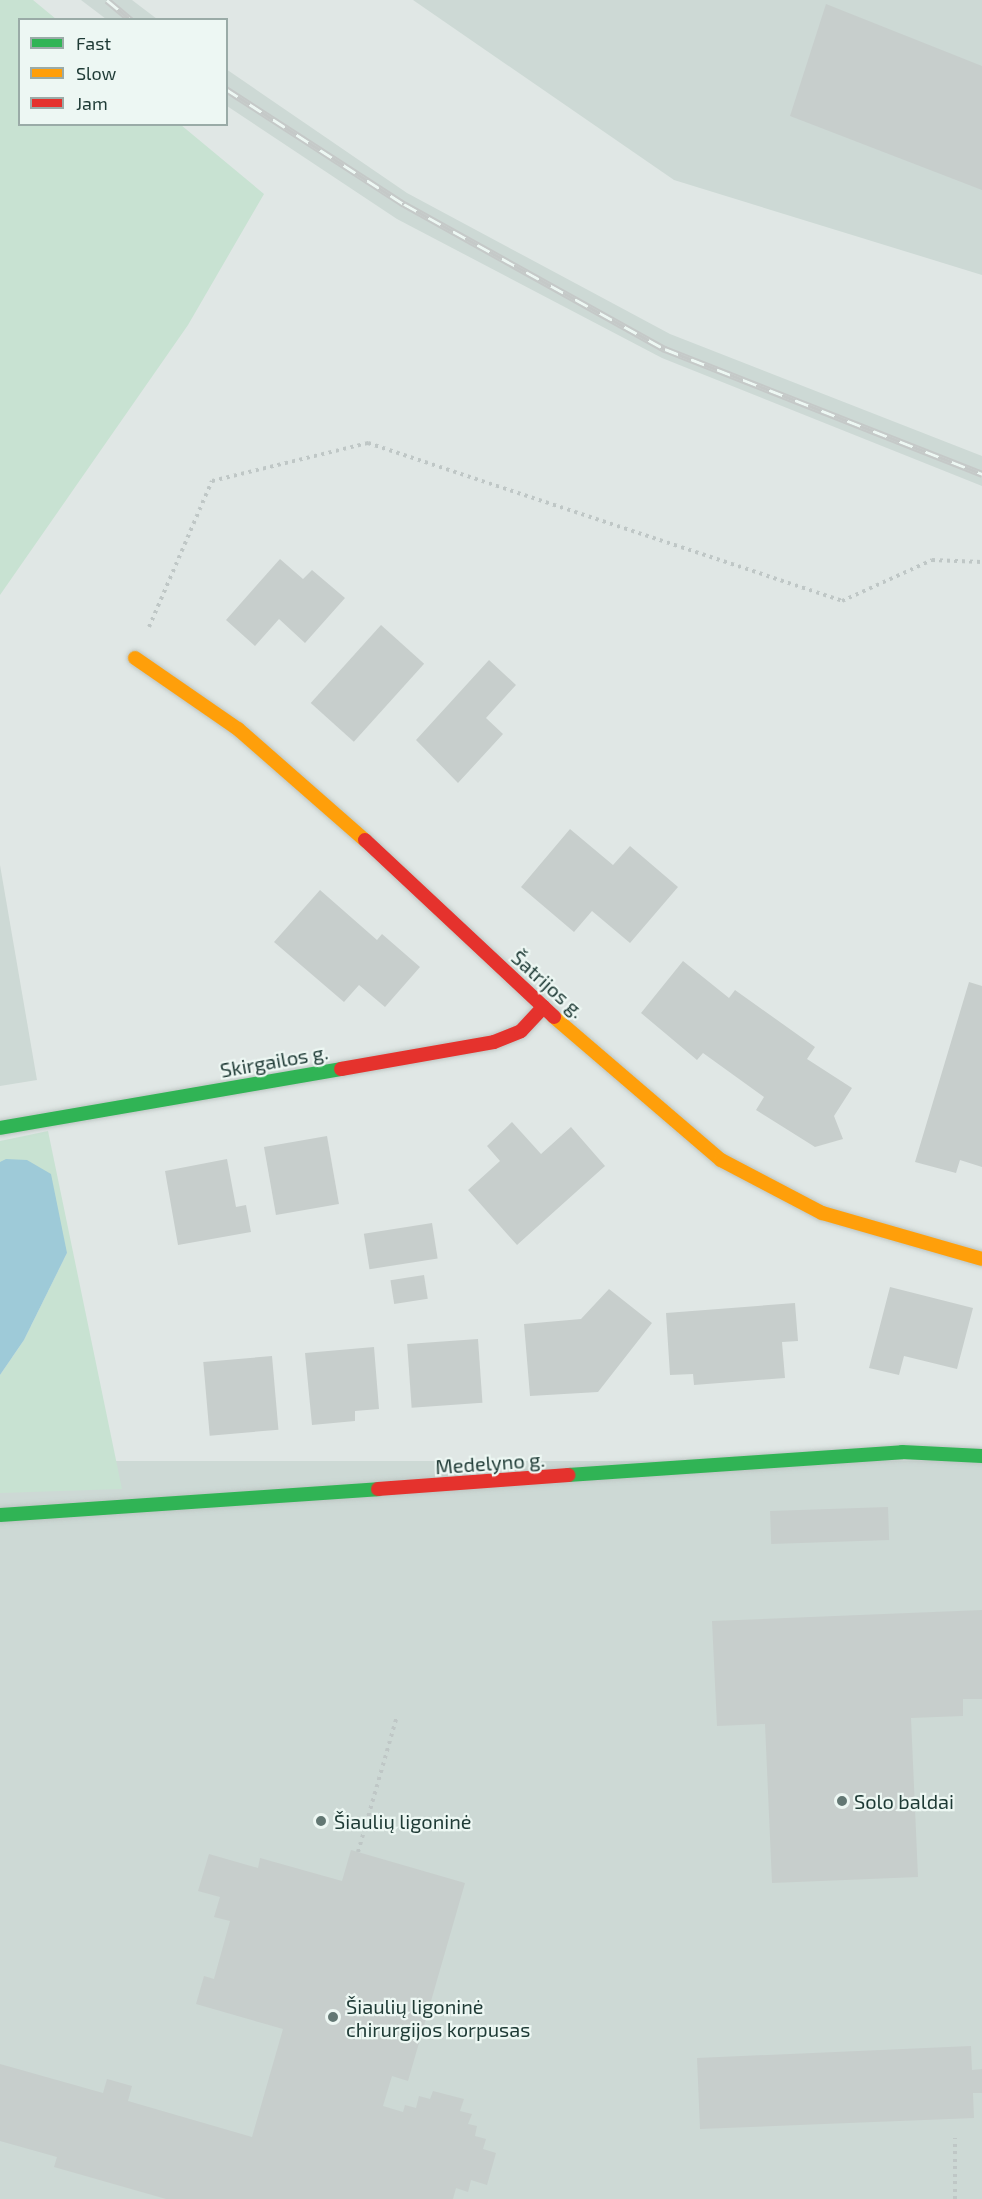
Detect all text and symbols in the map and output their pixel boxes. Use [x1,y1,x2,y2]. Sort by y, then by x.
legend [18,18,228,126]
text: Fast [76,32,111,54]
text: Slow [76,62,116,84]
text: Jam [76,92,108,114]
street label: Šatrijos g. [507,945,589,1023]
street label: Skirgailos g. [218,1040,330,1082]
street label: Medelyno g. [434,1447,546,1479]
place label: Solo baldai [854,1789,954,1813]
marker: Solo baldai [835,1794,849,1808]
place label: Šiaulių ligoninė [334,1809,472,1833]
marker: Šiaulių ligoninė [312,1812,330,1830]
place label: Šiaulių ligoninė chirurgijos korpusas [346,1994,530,2041]
marker: Šiaulių ligoninė chirurgijos korpusas [324,2008,342,2026]

